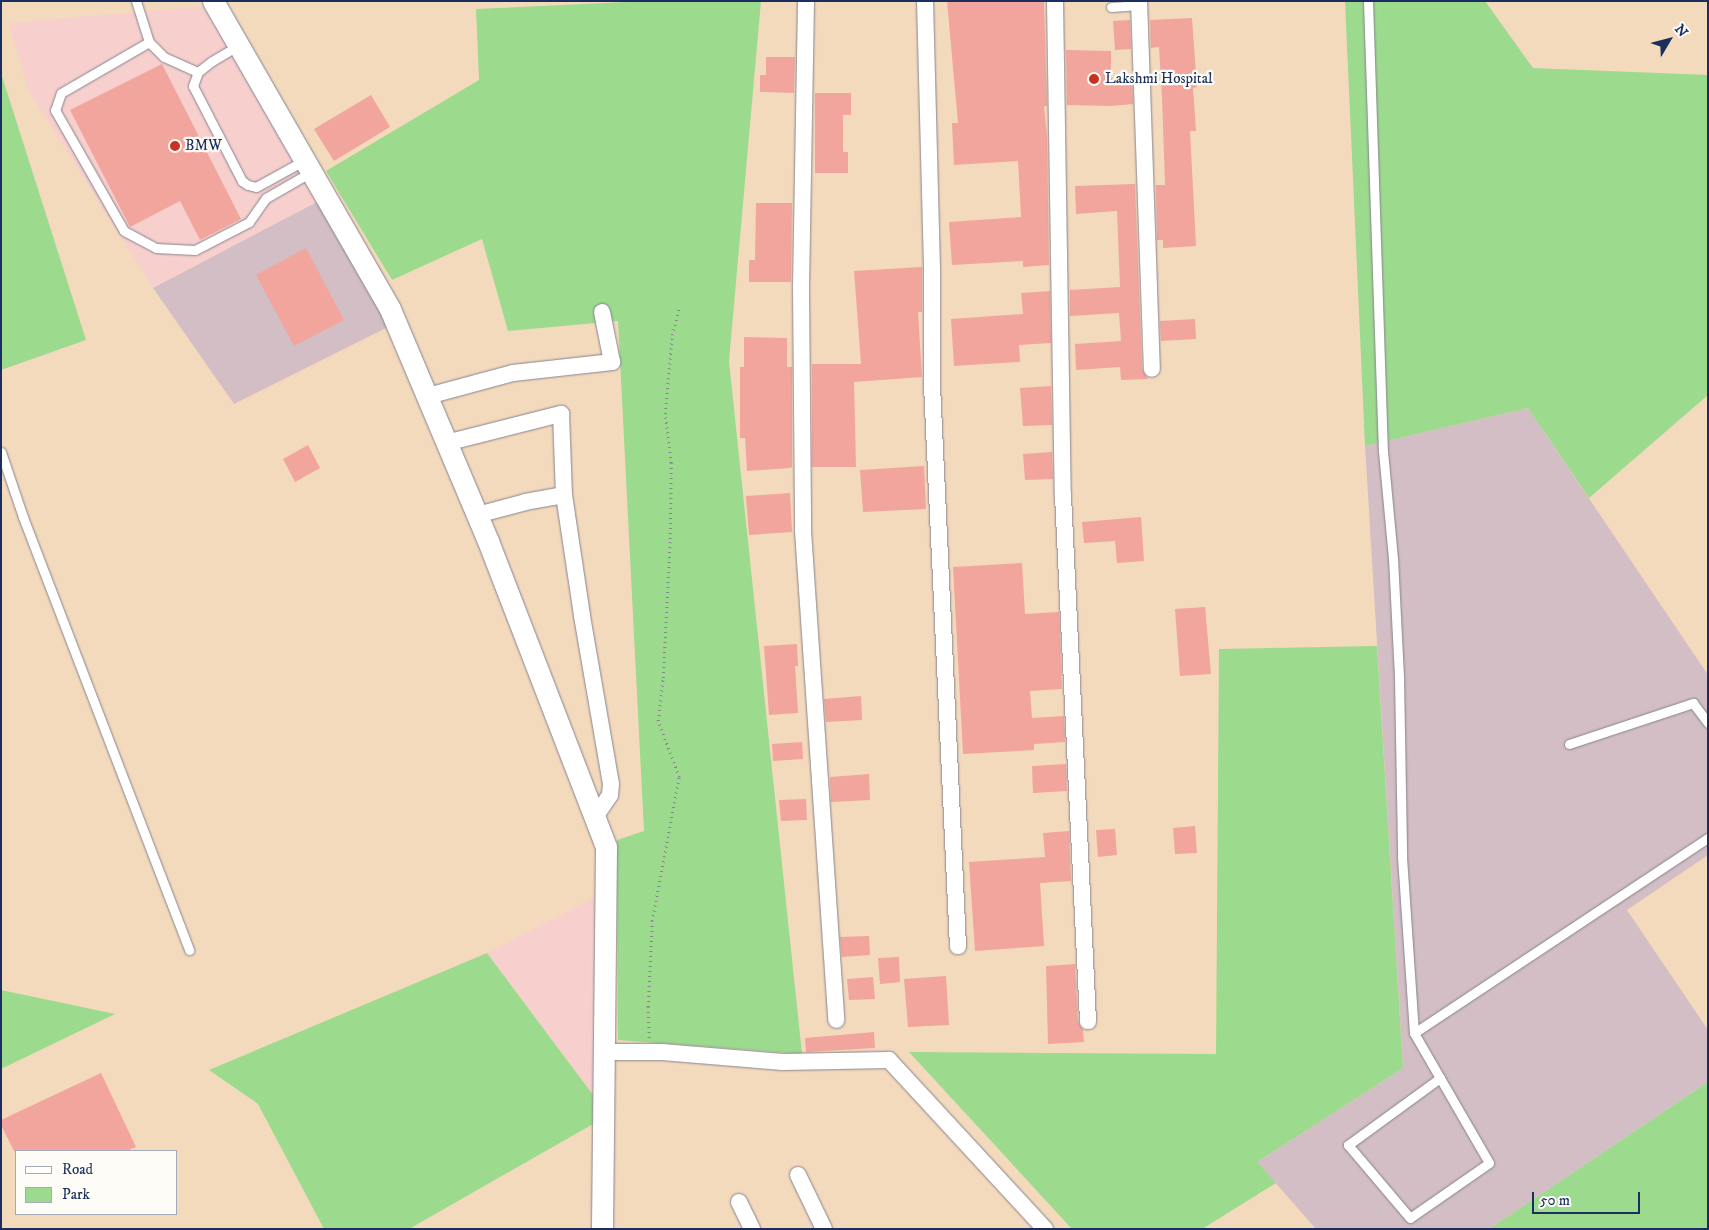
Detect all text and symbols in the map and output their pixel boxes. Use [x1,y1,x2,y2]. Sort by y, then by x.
north arrow [1644,15,1694,65]
text: N [1670,21,1692,41]
place label: Lakshmi Hospital [1105,70,1213,88]
marker: Lakshmi Hospital [1087,72,1101,86]
place label: BMW [185,137,222,155]
marker: BMW [169,140,181,152]
legend [15,1150,178,1215]
text: Road [62,1160,93,1179]
scale bar [1534,1182,1642,1214]
text: Park [62,1185,90,1204]
text: 50 m [1540,1191,1570,1210]

